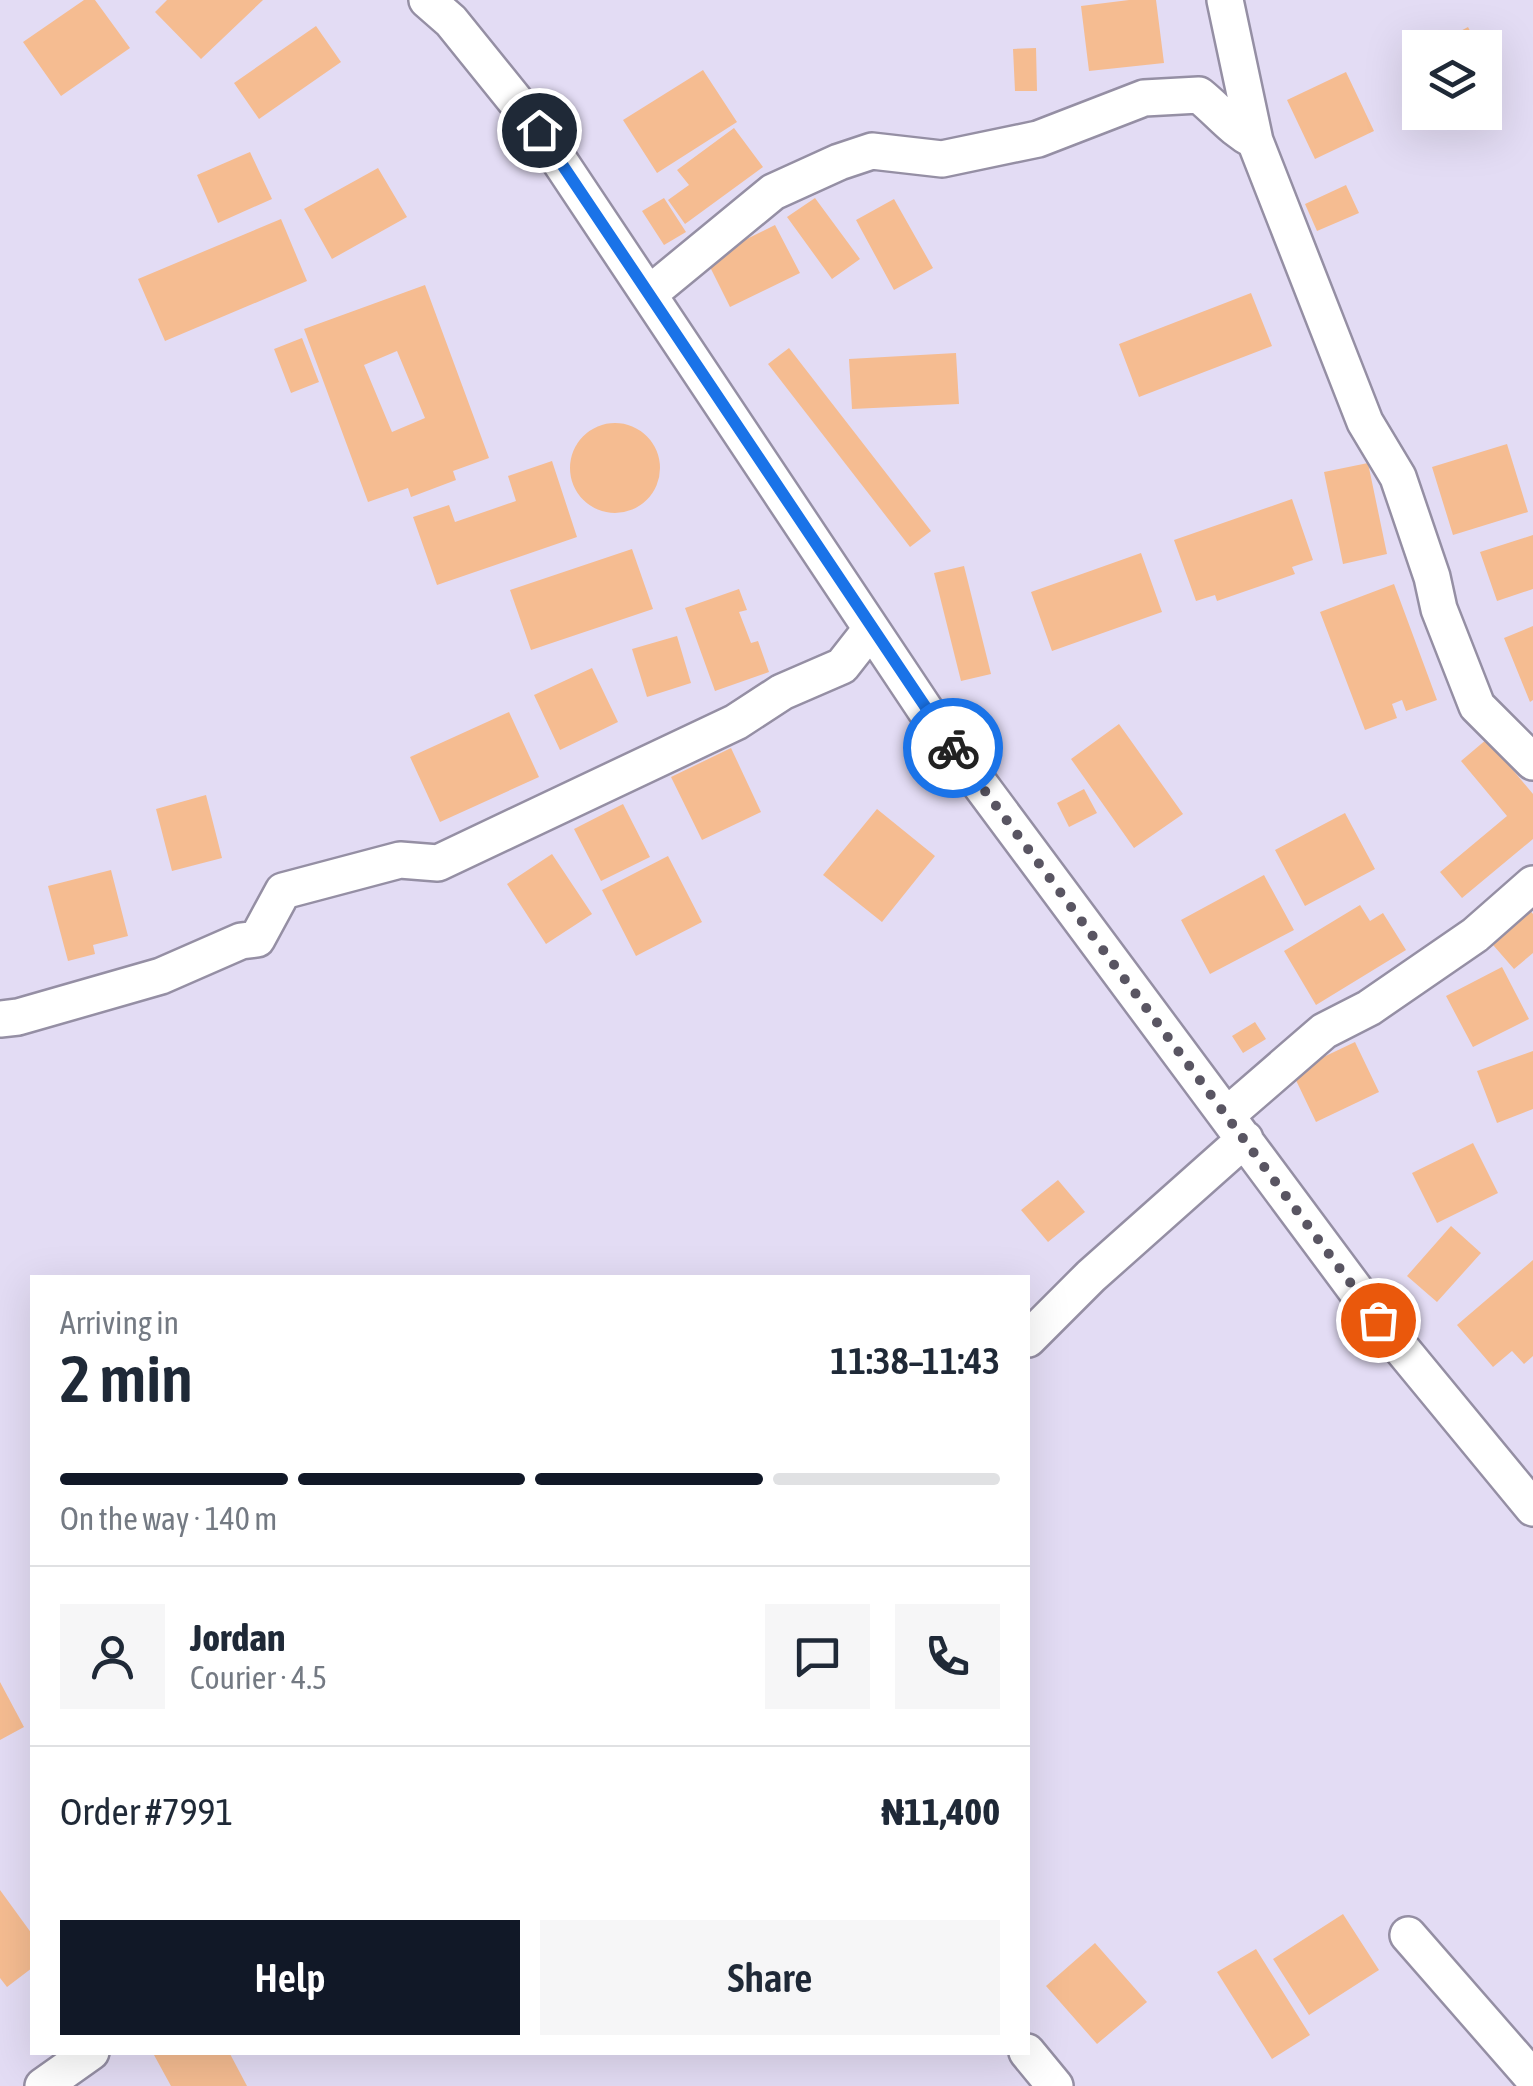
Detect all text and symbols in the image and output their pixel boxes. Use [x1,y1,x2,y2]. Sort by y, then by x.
map controls [1402,30,1502,130]
button: layers [1402,30,1502,130]
pin [497,88,582,173]
icon: home [512,103,567,158]
courier [903,698,1003,798]
icon: bike [926,721,981,776]
pin [1336,1278,1421,1363]
icon: bag [1351,1293,1406,1348]
text: Arriving in [60,1304,179,1341]
text: 11:38–11:43 [830,1339,1000,1382]
text: 2 min [60,1341,193,1416]
text: On the way · 140 m [60,1500,277,1537]
button: person [60,1604,165,1709]
button: chat [765,1604,870,1709]
button: phone [895,1604,1000,1709]
text: Jordan [190,1616,285,1659]
text: Courier · 4.5 [190,1659,327,1696]
text: Order #7991 [60,1790,233,1833]
text: ₦11,400 [882,1790,1000,1833]
button: Help [60,1920,520,2035]
button: Share [540,1920,1000,2035]

